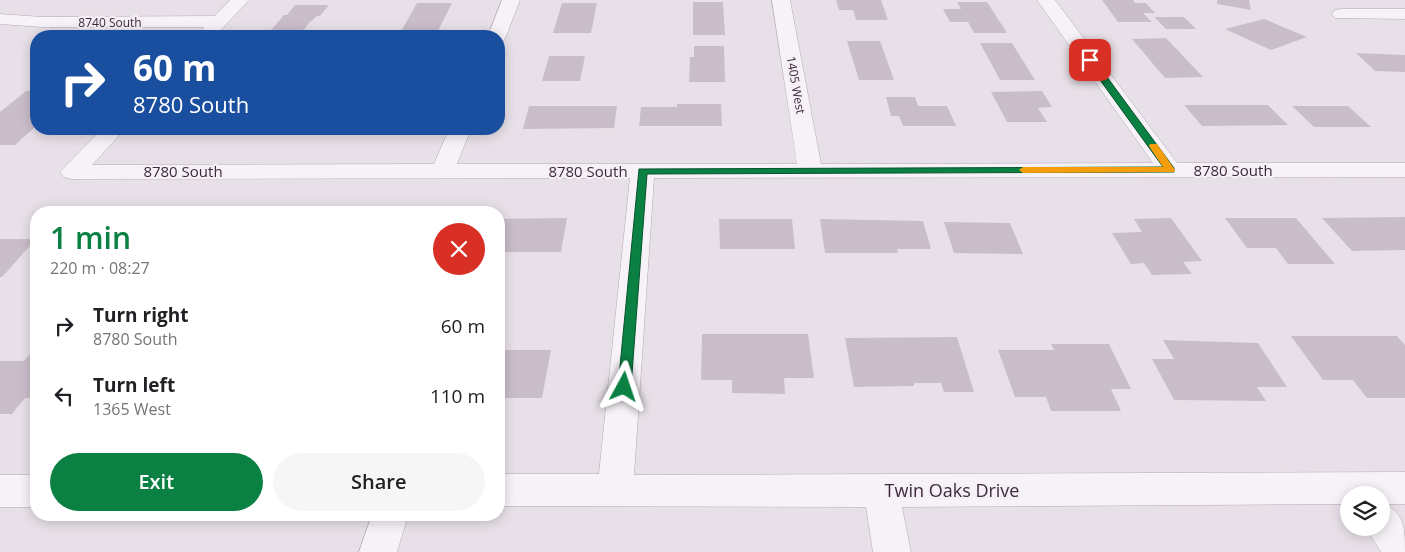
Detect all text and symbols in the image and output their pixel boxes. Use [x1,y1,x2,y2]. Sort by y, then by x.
street label: 8740 South [78,14,142,31]
pin [1069,39,1111,81]
text: 60 m [133,44,216,91]
icon: arrive [1076,46,1104,74]
icon: right [50,50,115,115]
street label: 1405 West [783,55,809,115]
text: 8780 South [133,89,249,119]
street label: 8780 South [1193,160,1273,180]
street label: 8780 South [143,161,223,181]
street label: 8780 South [548,161,628,181]
text: 1 min [50,217,131,258]
button: close [433,223,485,275]
text: 220 m · 08:27 [50,257,150,279]
text: Turn right [93,302,188,328]
icon: right [50,312,78,340]
text: 60 m [441,313,485,339]
text: 8780 South [93,328,177,350]
position arrow [597,360,649,412]
text: Turn left [93,372,175,398]
icon: left [50,382,78,410]
text: 110 m [430,383,485,409]
text: 1365 West [93,398,171,420]
button: Exit [50,453,263,511]
button: Share [273,453,485,511]
street label: Twin Oaks Drive [885,478,1019,502]
map controls [1340,486,1390,536]
button: layers [1340,486,1390,536]

